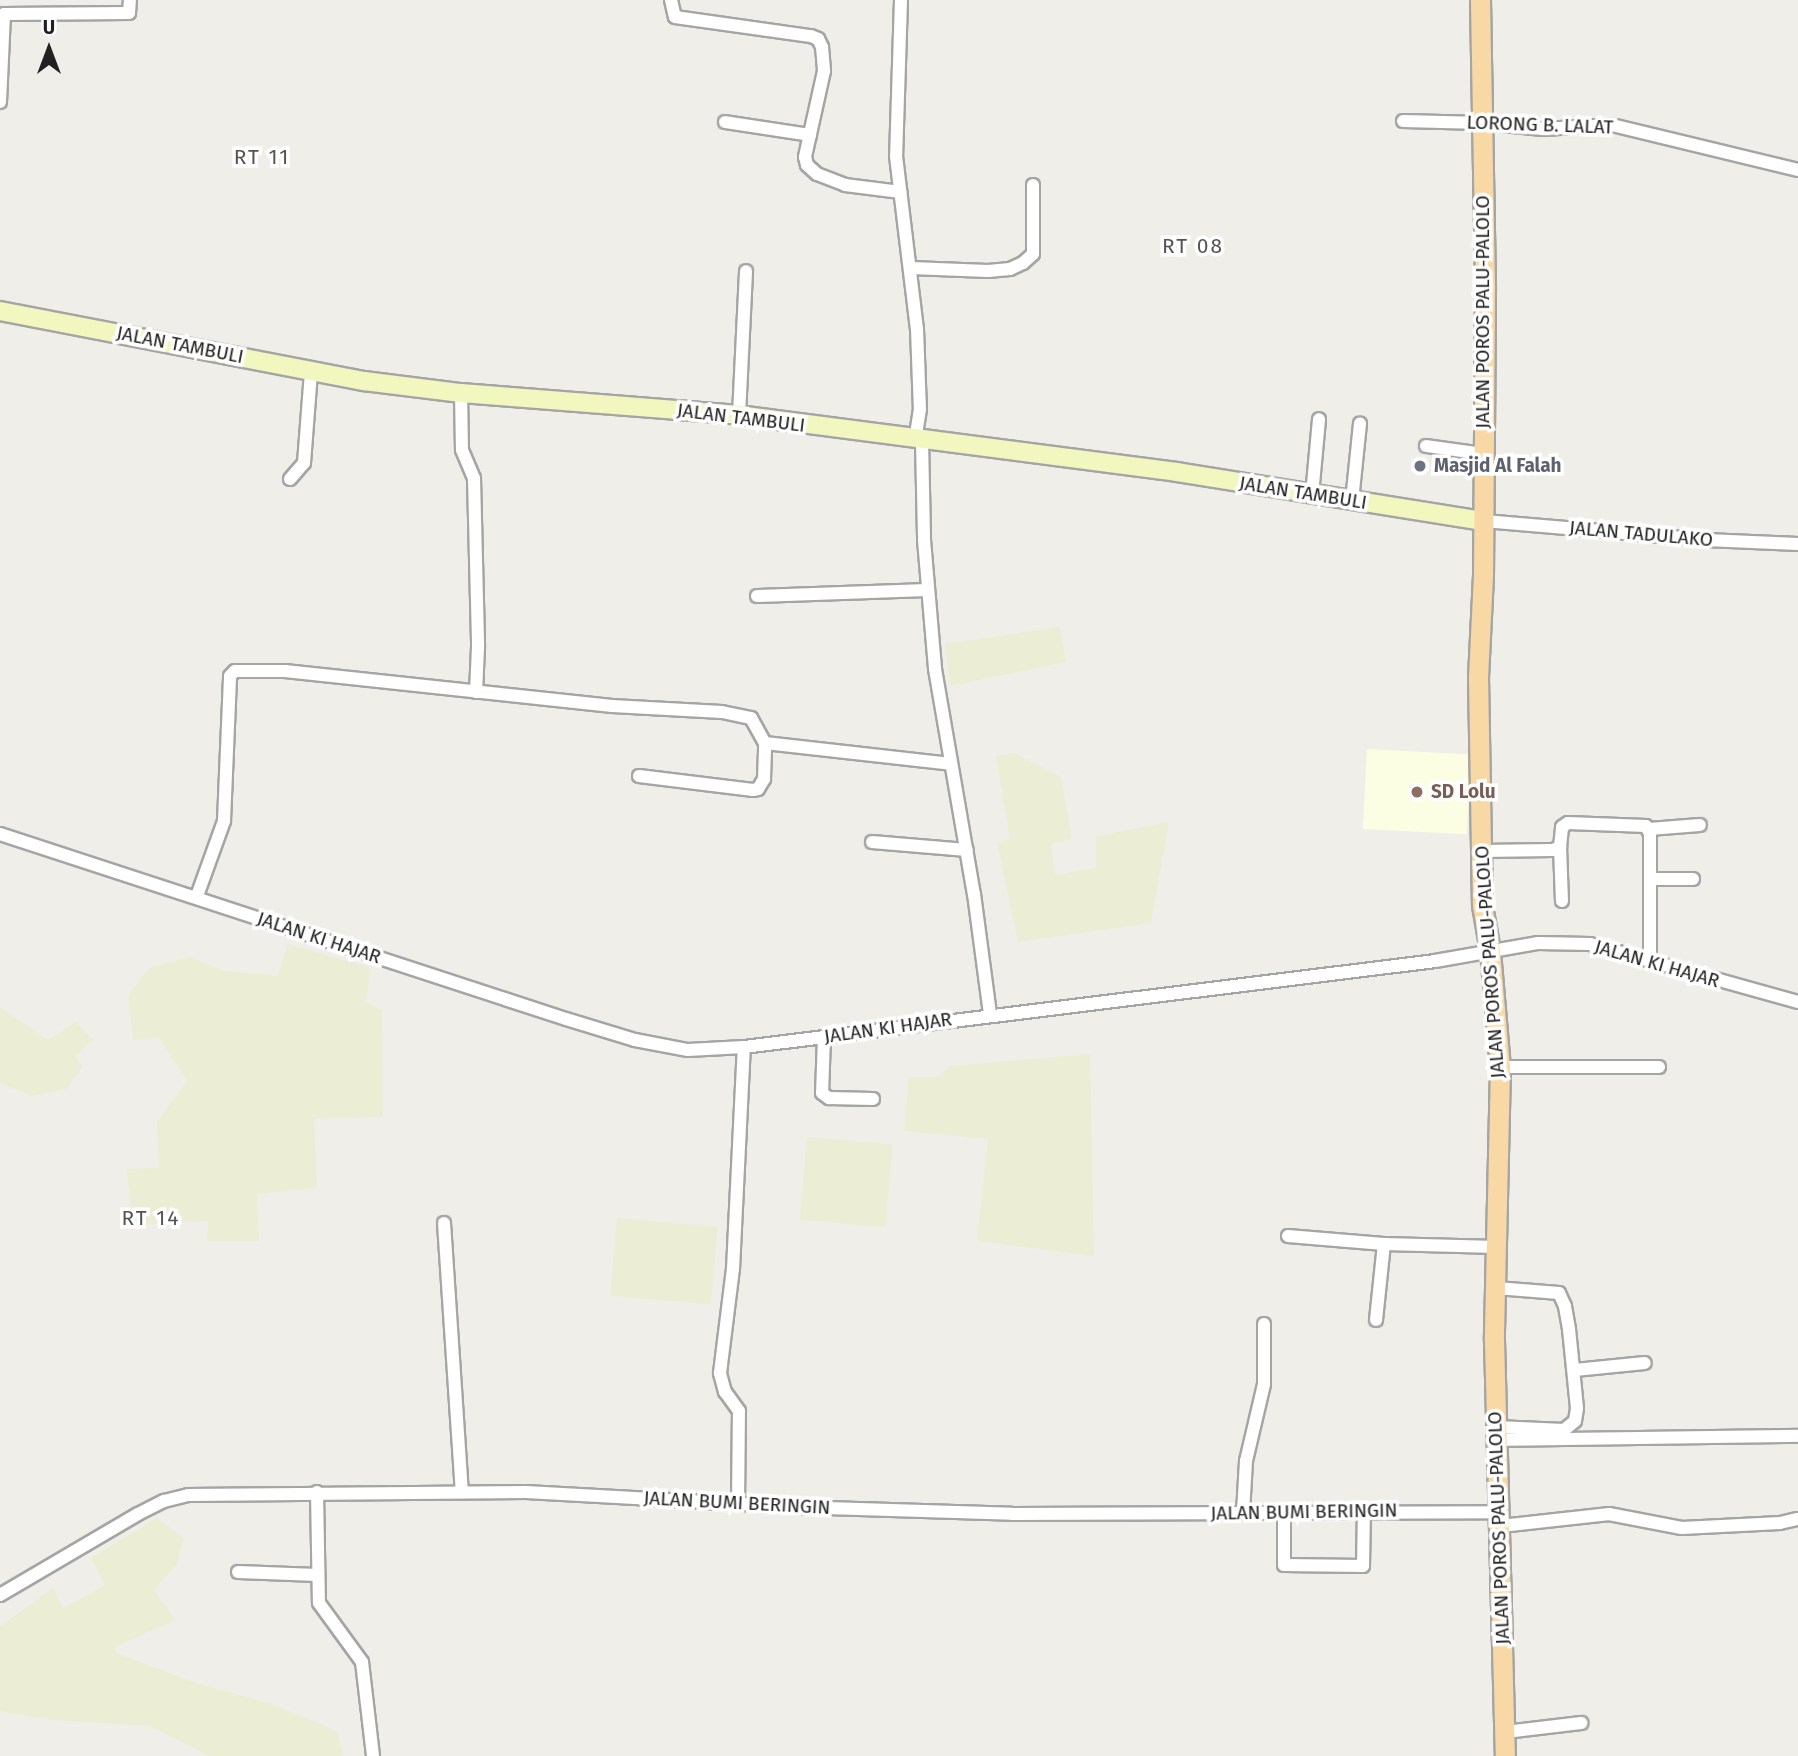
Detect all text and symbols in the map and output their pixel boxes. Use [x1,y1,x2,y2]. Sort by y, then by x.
north arrow [14,14,84,84]
text: U [43,16,55,39]
street label: LORONG B. LALAT [1466,111,1614,139]
district label: RT 11 [234,144,290,170]
street label: JALAN POROS PALU-PALOLO [1472,195,1494,429]
district label: RT 08 [1163,233,1223,259]
street label: JALAN TAMBULI [115,322,245,368]
street label: JALAN TAMBULI [676,399,806,437]
place label: Masjid Al Falah [1434,455,1562,477]
marker: Masjid Al Falah [1412,458,1428,474]
street label: JALAN TAMBULI [1238,472,1368,514]
street label: JALAN TADULAKO [1568,516,1714,552]
place label: SD Lolu [1431,781,1496,803]
marker: SD Lolu [1409,784,1425,800]
street label: JALAN POROS PALU-PALOLO [1470,845,1510,1079]
street label: JALAN KI HAJAR [254,907,384,969]
street label: JALAN KI HAJAR [1592,935,1722,993]
street label: JALAN KI HAJAR [823,1008,953,1048]
district label: RT 14 [122,1205,180,1231]
street label: JALAN POROS PALU-PALOLO [1484,1411,1514,1645]
street label: JALAN BUMI BERINGIN [643,1487,831,1519]
street label: JALAN BUMI BERINGIN [1210,1499,1398,1525]

